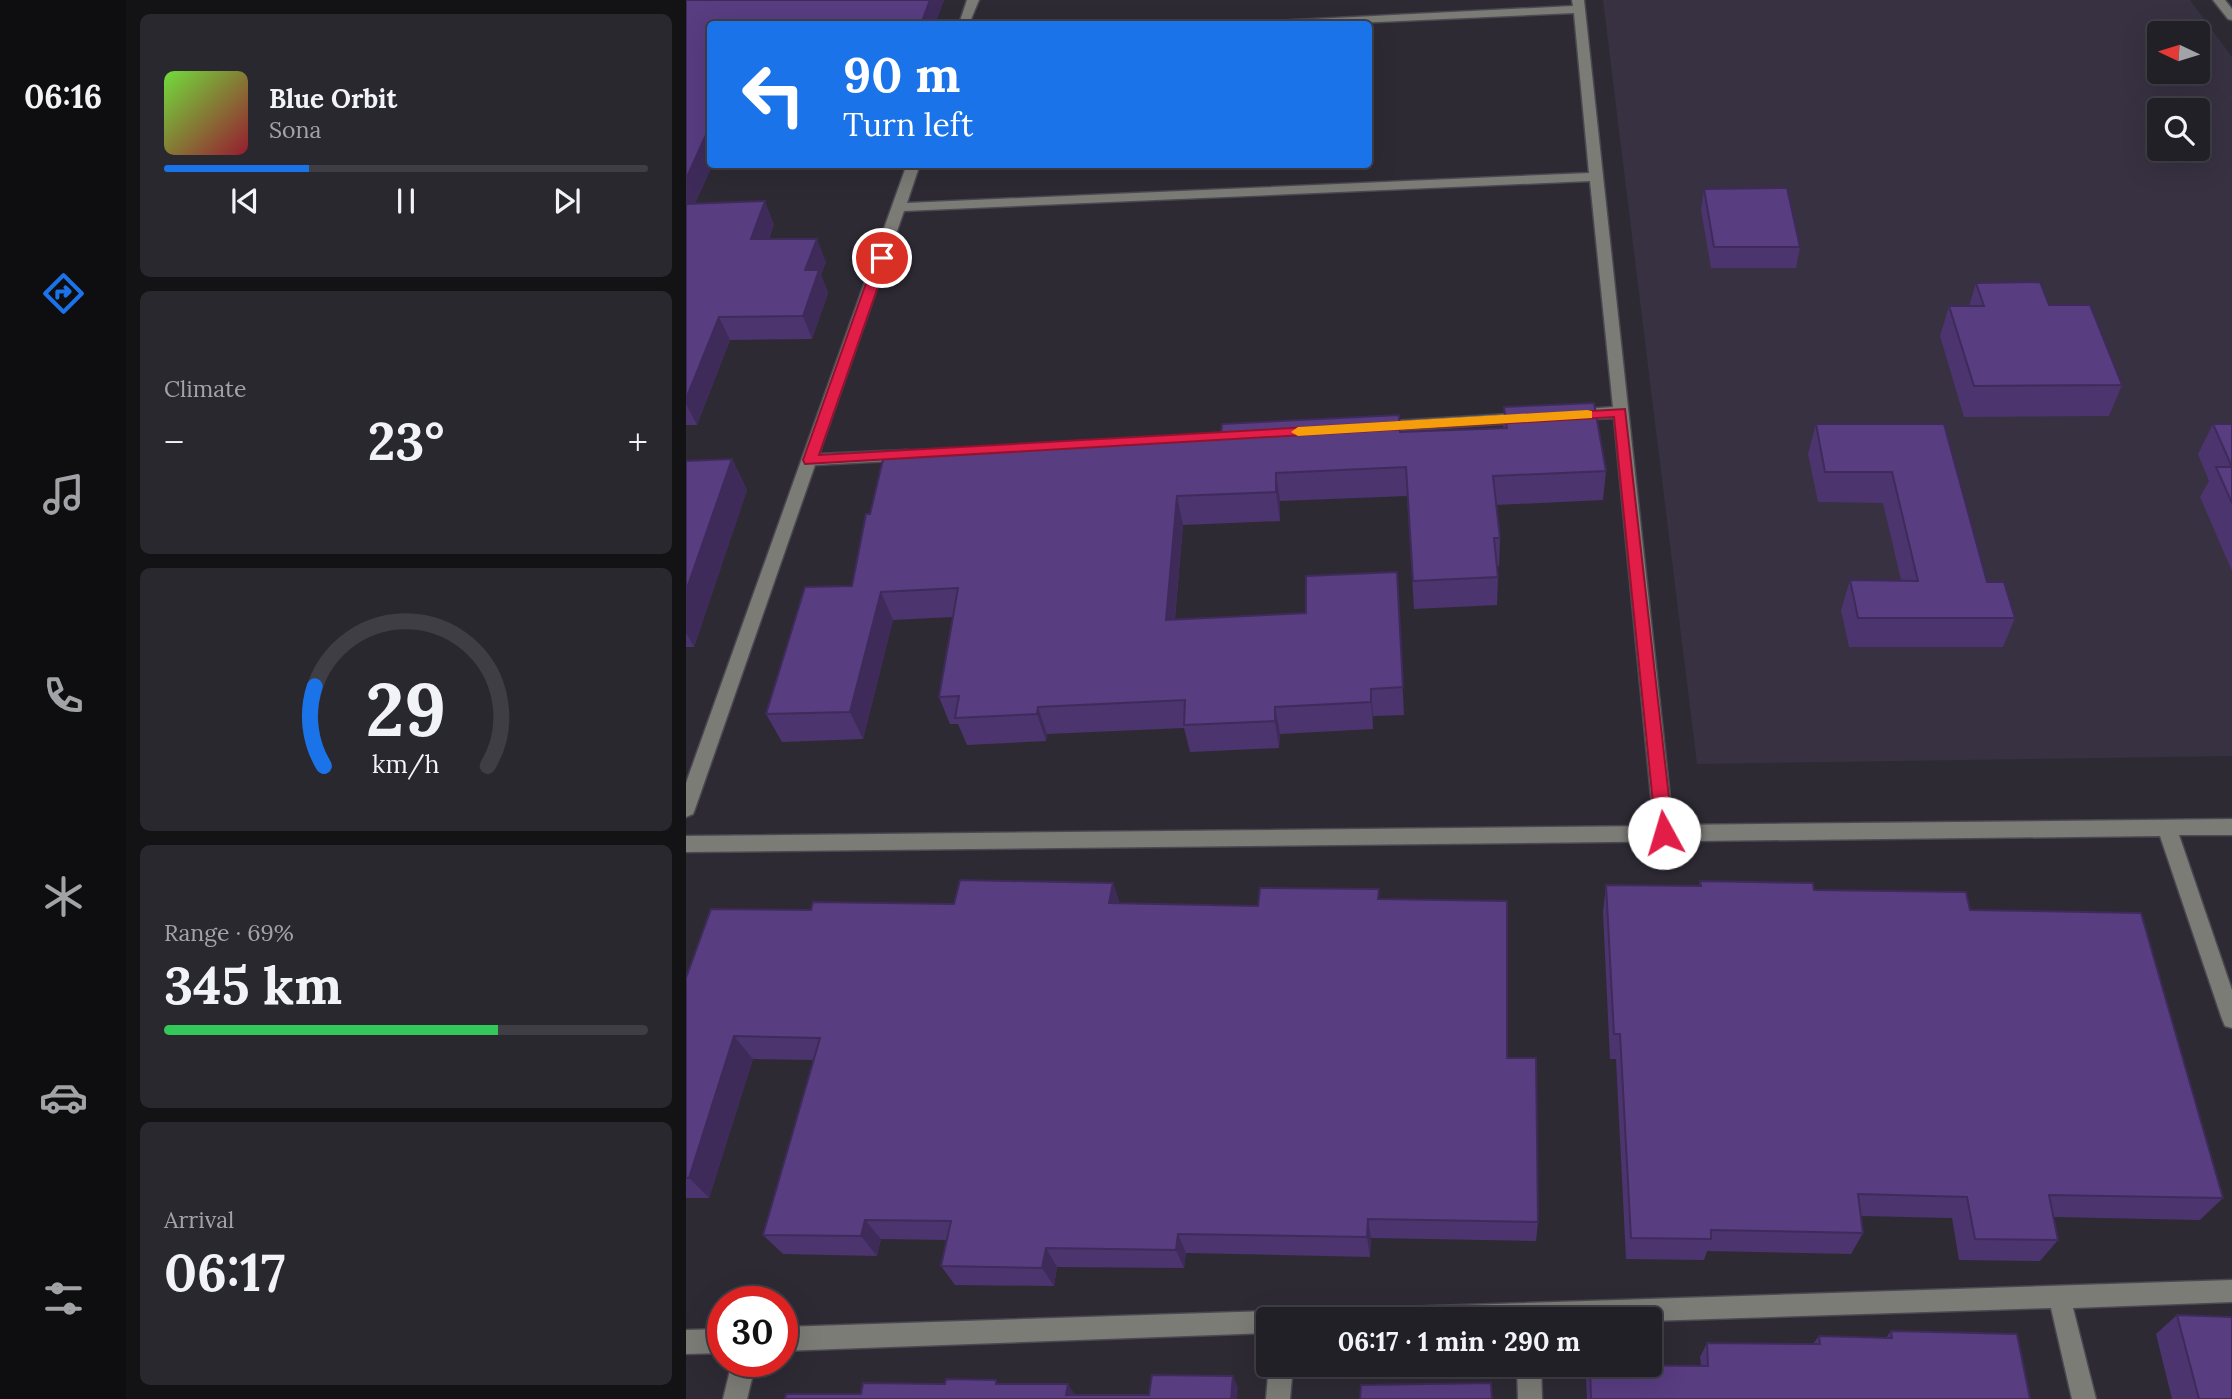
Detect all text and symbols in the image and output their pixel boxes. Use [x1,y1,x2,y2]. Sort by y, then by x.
north arrow [2147,21,2210,84]
map controls [2147,21,2210,161]
text: 90 m [843,43,960,105]
icon: left [728,49,819,140]
text: 06:16 [24,76,102,117]
text: Blue Orbit [269,82,397,115]
button: search [2147,98,2210,161]
text: Turn left [843,104,973,145]
text: Sona [269,115,321,144]
icon: previous [226,182,264,220]
icon: pause [387,182,425,220]
icon: next [548,182,586,220]
pin [852,228,912,288]
icon: arrive [863,239,901,277]
icon: directions [39,269,88,318]
text: Climate [164,374,246,403]
text: 23° [368,408,444,474]
text: − [164,418,184,466]
text: + [628,418,648,466]
icon: music [39,470,88,519]
text: 29 [366,663,446,756]
icon: phone [39,671,88,720]
text: km/h [372,747,440,779]
position arrow [1627,796,1701,870]
icon: climate [39,872,88,921]
text: Range · 69% [164,918,294,947]
text: 345 km [164,952,342,1018]
icon: car [39,1073,88,1122]
text: Arrival [164,1205,234,1234]
text: 06:17 [164,1239,285,1305]
icon: filters [39,1274,88,1323]
speed limit sign: 30 [707,1286,798,1377]
text: 06:17 · 1 min · 290 m [1338,1325,1580,1358]

